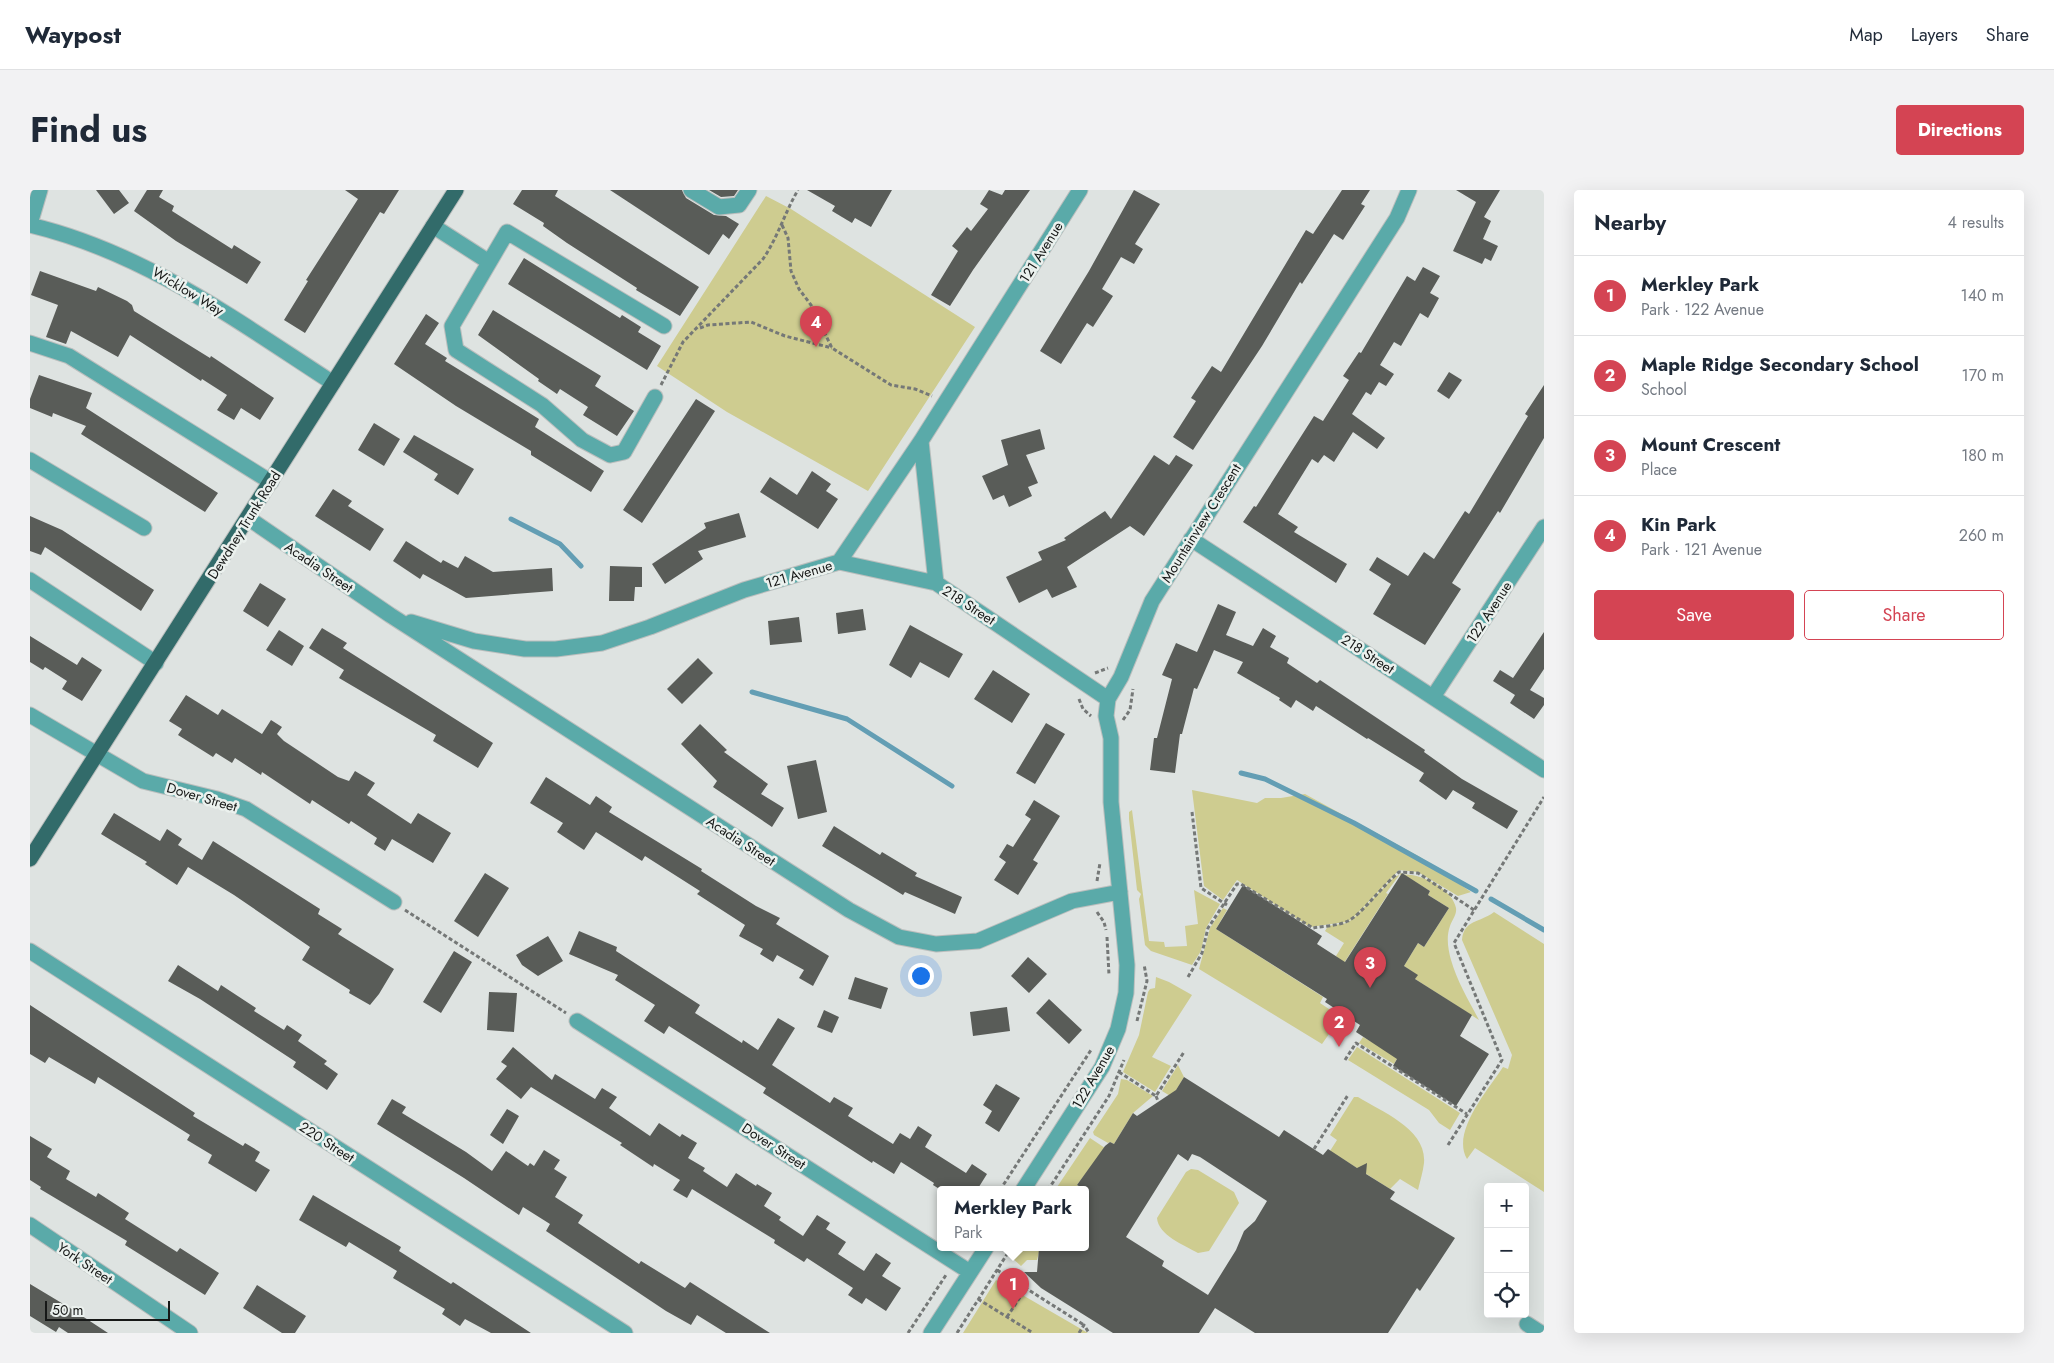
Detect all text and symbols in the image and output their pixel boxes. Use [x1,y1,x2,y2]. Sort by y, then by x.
text: Waypost [25,17,121,52]
text: Map [1849,22,1883,48]
text: Layers [1911,22,1958,48]
text: Share [1986,22,2029,48]
text: Find us [30,105,147,155]
button: Directions [1896,105,2024,155]
text: Nearby [1594,208,1666,238]
text: 4 results [1948,211,2004,234]
street label: 121 Avenue [1014,218,1068,286]
street label: Wicklow Way [149,262,228,321]
text: Merkley Park [1641,271,1759,298]
text: 1 [1606,284,1614,307]
text: 140 m [1961,284,2004,307]
text: Park · 122 Avenue [1641,298,1764,321]
pin: 4 [800,306,832,347]
text: Maple Ridge Secondary School [1641,351,1919,378]
text: 2 [1605,364,1615,387]
text: 170 m [1962,364,2004,387]
text: School [1641,378,1687,401]
text: Mount Crescent [1641,431,1780,458]
text: 3 [1605,444,1615,467]
text: 180 m [1961,444,2004,467]
text: Place [1641,458,1677,481]
street label: Mountainview Crescent [1156,459,1246,586]
street label: Dewdney Trunk Road [203,467,285,583]
text: Kin Park [1641,511,1716,538]
text: 4 [1604,524,1616,547]
text: 260 m [1959,524,2004,547]
street label: Acadia Street [281,537,358,598]
text: Park · 121 Avenue [1641,538,1762,561]
street label: 121 Avenue [763,555,835,593]
street label: 122 Avenue [1462,577,1516,647]
street label: 218 Street [939,580,1000,630]
button: Save [1594,590,1794,640]
button: Share [1804,590,2004,640]
street label: 218 Street [1338,629,1399,679]
street label: Dover Street [164,777,240,817]
street label: Acadia Street [703,811,780,871]
pin: 3 [1354,947,1386,988]
your location [908,963,934,989]
pin: 2 [1323,1006,1355,1047]
street label: 122 Avenue [1067,1042,1119,1112]
street label: 220 Street [296,1117,359,1168]
street label: Dover Street [738,1118,810,1174]
map controls [1484,1183,1529,1318]
button: + [1484,1183,1529,1228]
popup [937,1186,1089,1251]
text: Merkley Park [954,1194,1072,1221]
text: Park [954,1221,982,1244]
button: − [1484,1228,1529,1273]
street label: York Street [53,1237,117,1289]
pin: 1 [997,1268,1029,1309]
button: locate [1484,1273,1529,1318]
scale bar [45,1298,170,1321]
text: 50 m [52,1300,83,1320]

